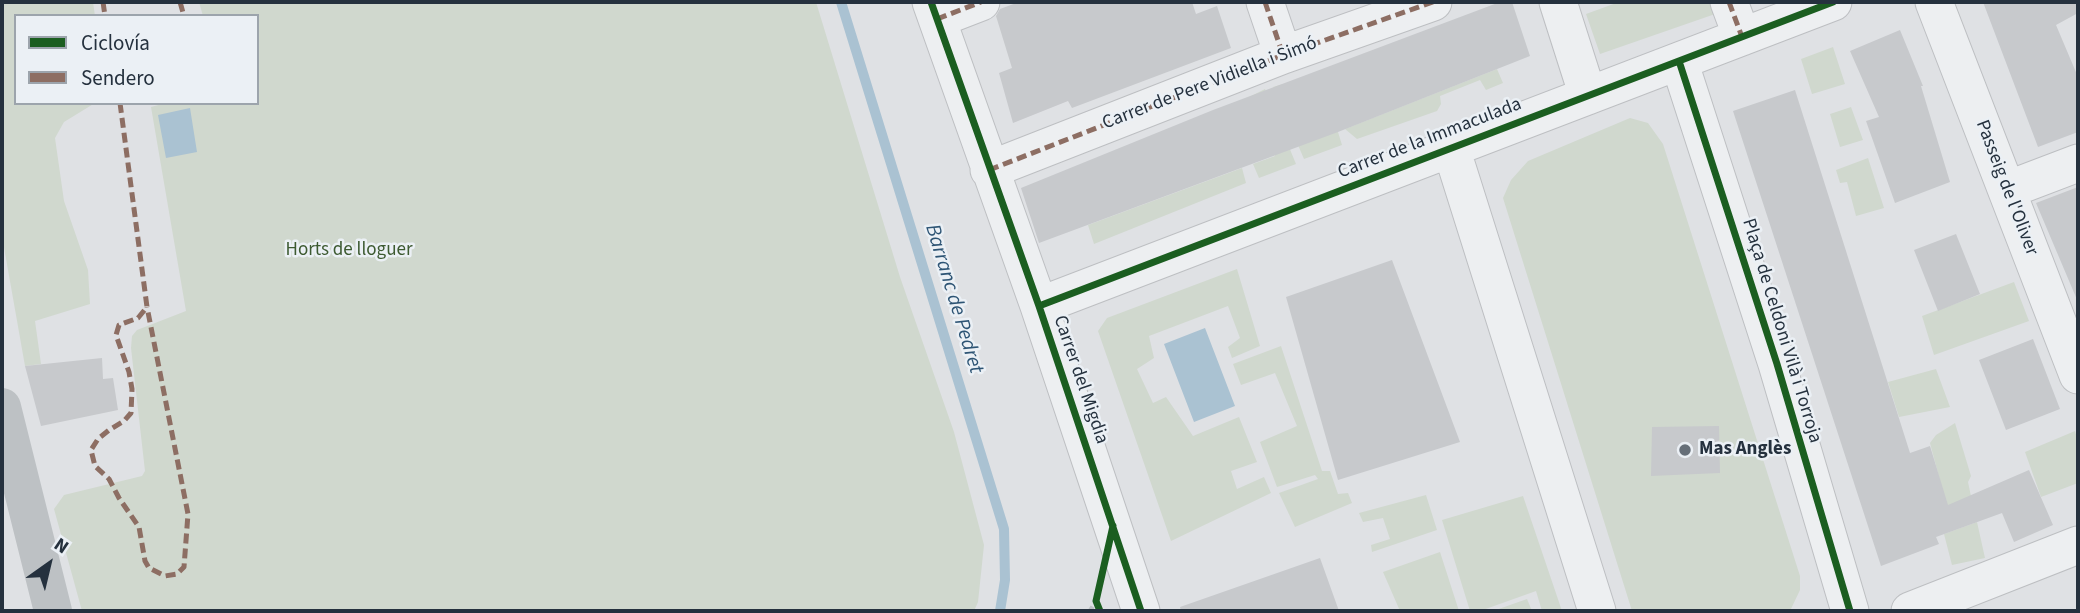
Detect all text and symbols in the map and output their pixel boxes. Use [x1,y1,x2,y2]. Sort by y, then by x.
legend [14,14,259,105]
text: Ciclovía [81,28,150,58]
street label: Carrer de Pere Vidiella i Simó [1100,33,1320,135]
text: Sendero [81,63,155,93]
street label: Carrer de la Immaculada [1335,93,1525,185]
street label: Passeig de l'Oliver [1970,117,2042,259]
street label: Plaça de Celdoni Vilà i Torroja [1736,216,1826,446]
water label: Barranc de Pedret [918,221,988,377]
park label: Horts de lloguer [286,240,412,262]
street label: Carrer del Migdia [1047,313,1113,447]
place label: Mas Anglès [1699,439,1791,461]
marker: Mas Anglès [1677,442,1693,458]
north arrow [14,529,84,599]
text: N [48,531,74,561]

